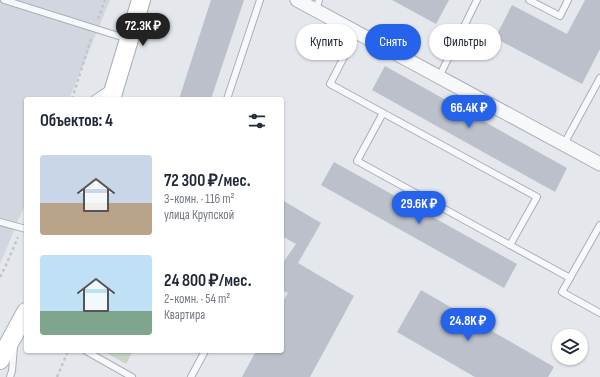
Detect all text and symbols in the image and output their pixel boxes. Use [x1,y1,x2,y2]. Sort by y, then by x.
pin: 72.3K ₽ [106,13,180,47]
text: 72.3K ₽ [125,18,161,34]
chip: Купить [296,24,357,60]
chip: Снять [365,24,421,60]
chip: Фильтры [429,24,501,60]
pin: 66.4K ₽ [432,95,506,129]
text: 66.4K ₽ [450,100,488,116]
icon: filters [246,110,268,132]
text: Объектов: 4 [40,111,113,131]
icon: home [72,171,120,219]
text: 72 300 ₽/мес. [164,171,251,191]
text: 3-комн. · 116 m² [164,191,235,207]
pin: 29.6K ₽ [382,191,456,225]
text: 29.6K ₽ [401,196,437,212]
text: улица Крупской [164,207,234,223]
icon: home [72,271,120,319]
text: 24 800 ₽/мес. [164,271,252,291]
text: 2-комн. · 54 m² [164,291,230,307]
text: Квартира [164,307,205,323]
pin: 24.8K ₽ [431,308,505,342]
text: 24.8K ₽ [450,313,486,329]
map controls [552,329,588,365]
button: layers [552,329,588,365]

